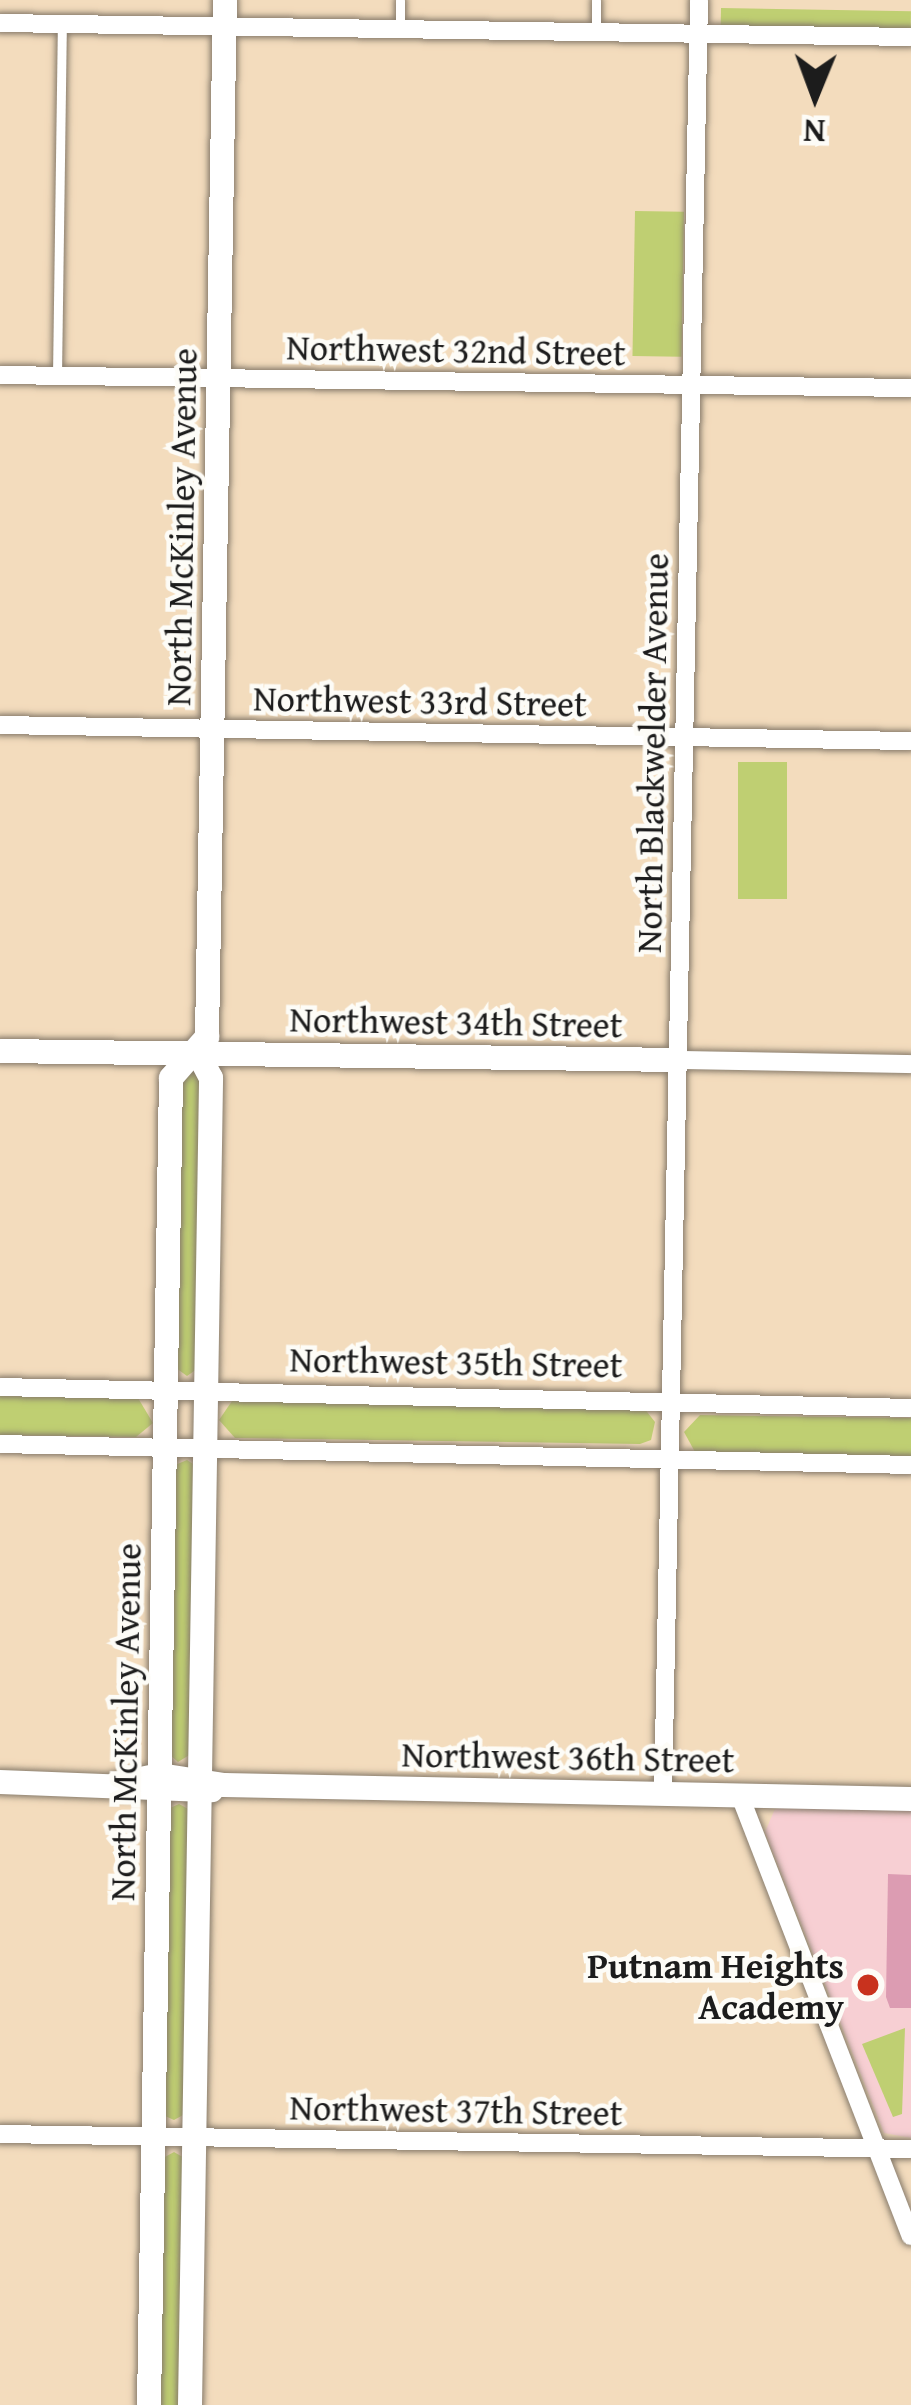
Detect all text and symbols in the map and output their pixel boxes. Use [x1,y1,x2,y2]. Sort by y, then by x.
north arrow [755,36,875,156]
text: N [803,108,826,156]
street label: Northwest 32nd Street [286,324,626,374]
street label: North McKinley Avenue [155,348,205,706]
street label: North Blackwelder Avenue [626,553,676,953]
street label: Northwest 33rd Street [253,675,587,725]
street label: Northwest 34th Street [289,996,623,1046]
street label: Northwest 35th Street [289,1336,623,1386]
street label: North McKinley Avenue [99,1543,149,1901]
street label: Northwest 36th Street [401,1731,735,1781]
place label: Putnam Heights Academy [587,1942,844,2027]
marker: Putnam Heights Academy [855,1972,881,1998]
street label: Northwest 37th Street [289,2084,623,2134]

